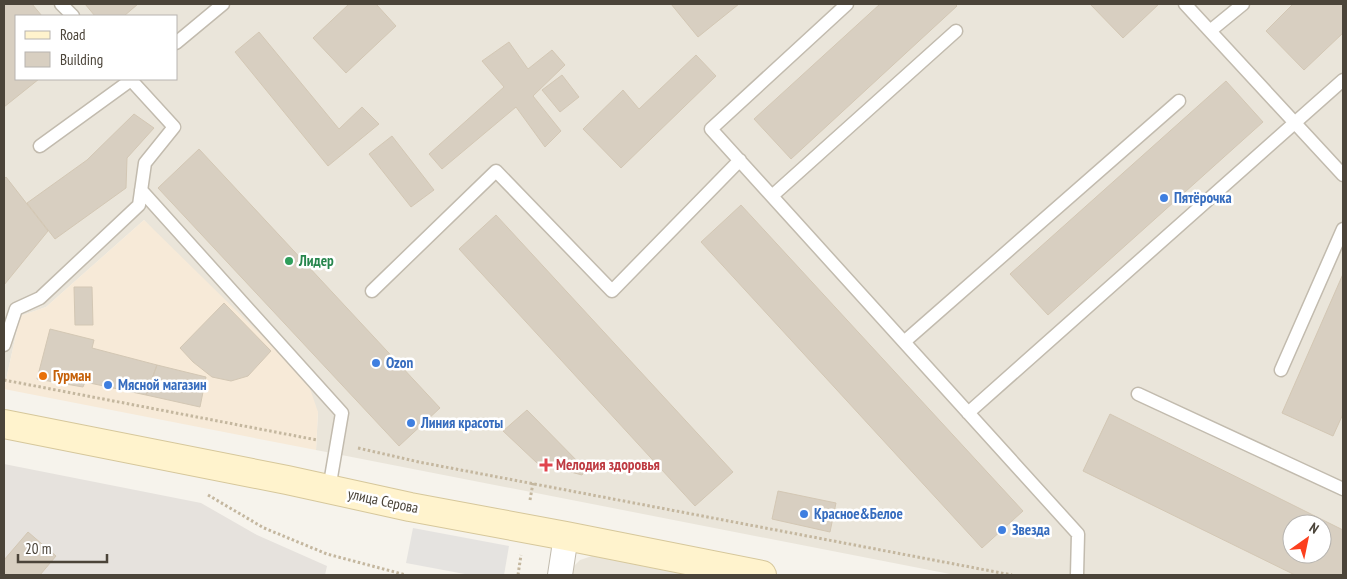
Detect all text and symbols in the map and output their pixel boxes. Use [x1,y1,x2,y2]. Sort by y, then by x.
legend [15,15,178,80]
text: Road [60,25,86,44]
text: Building [60,50,103,69]
place label: Пятёрочка [1174,188,1232,207]
marker: Пятёрочка [1158,192,1170,204]
place label: Лидер [298,251,334,270]
marker: Лидер [283,255,295,267]
place label: Ozon [386,353,413,372]
marker: Ozon [370,357,382,369]
place label: Гурман [53,366,91,385]
marker: Гурман [37,370,49,382]
place label: Мясной магазин [118,375,207,394]
marker: Мясной магазин [102,379,114,391]
place label: Линия красоты [420,413,503,432]
marker: Линия красоты [405,417,417,429]
place label: Мелодия здоровья [556,455,660,474]
marker: Мелодия здоровья [540,459,552,471]
street label: улица Серова [346,484,420,517]
place label: Красное&Белое [814,504,903,523]
marker: Красное&Белое [798,508,810,520]
north arrow [1282,514,1332,564]
text: N [1306,518,1322,538]
place label: Звезда [1012,520,1050,539]
marker: Звезда [996,524,1008,536]
scale bar [18,532,106,564]
text: 20 m [25,539,51,558]

